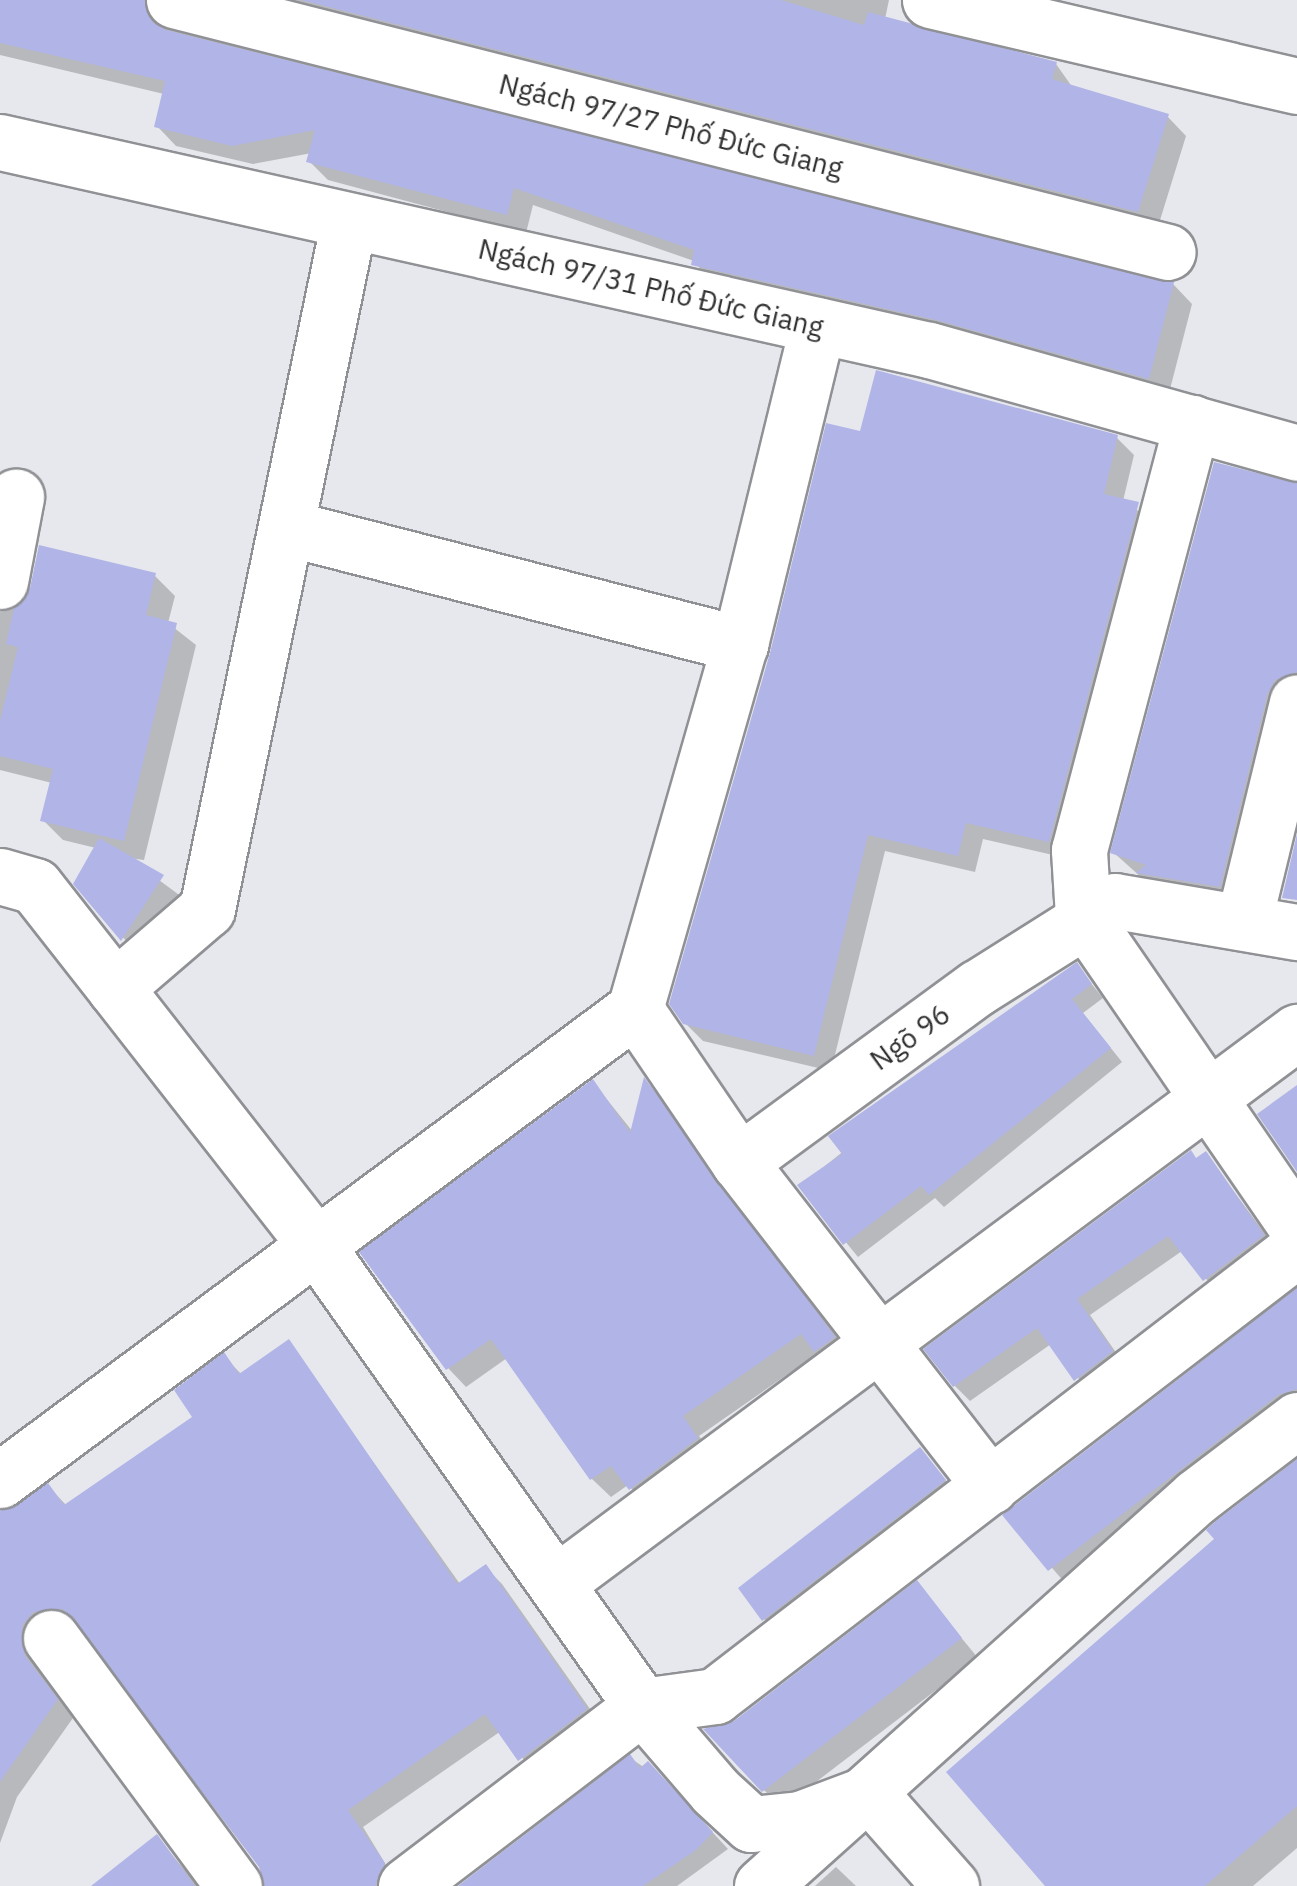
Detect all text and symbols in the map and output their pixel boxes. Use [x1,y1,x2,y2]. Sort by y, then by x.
street label: Ngách 97/27 Phố Đức Giang [496,67,846,185]
street label: Ngách 97/31 Phố Đức Giang [475,232,827,344]
street label: Ngõ 96 [864,997,956,1077]

